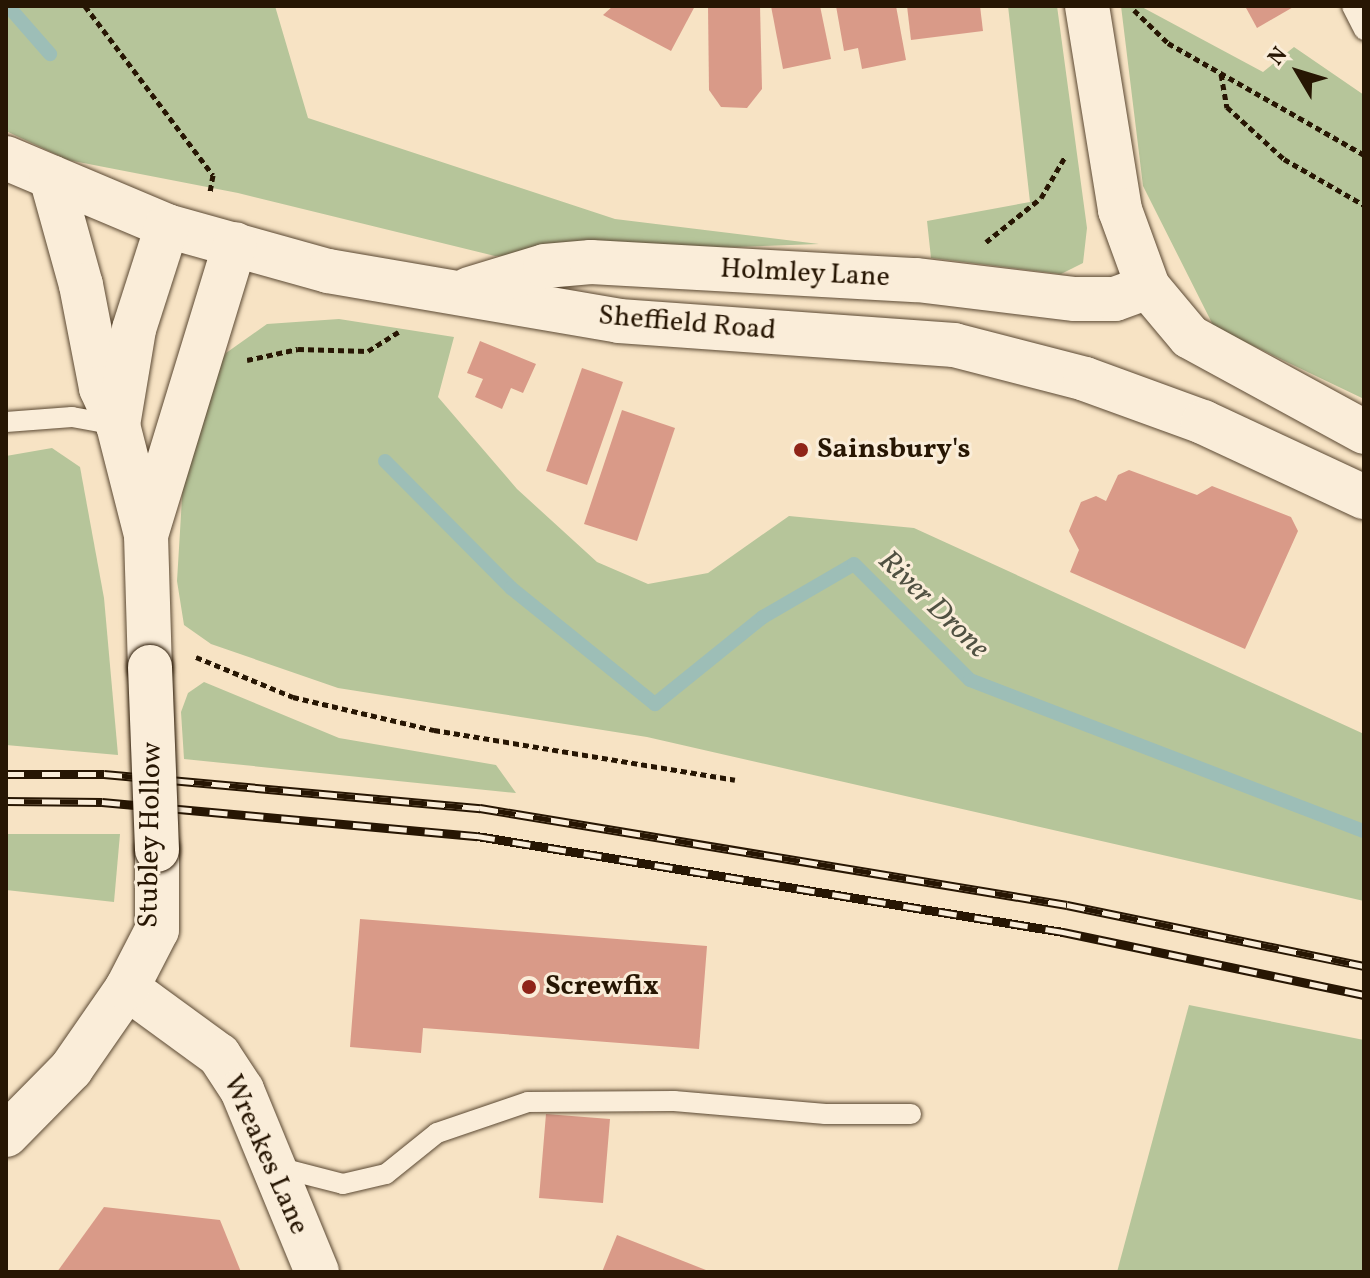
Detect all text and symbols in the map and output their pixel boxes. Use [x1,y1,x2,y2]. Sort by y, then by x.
north arrow [1258,32,1338,112]
text: N [1262,41,1296,73]
street label: Holmley Lane [719,253,891,295]
street label: Sheffield Road [597,299,777,349]
place label: Sainsbury's [817,433,970,467]
marker: Sainsbury's [792,441,810,459]
water label: River Drone [870,543,996,667]
street label: Stubley Hollow [133,741,169,929]
place label: Screwfix [545,970,659,1004]
marker: Screwfix [520,978,538,996]
street label: Wreakes Lane [215,1070,315,1240]

